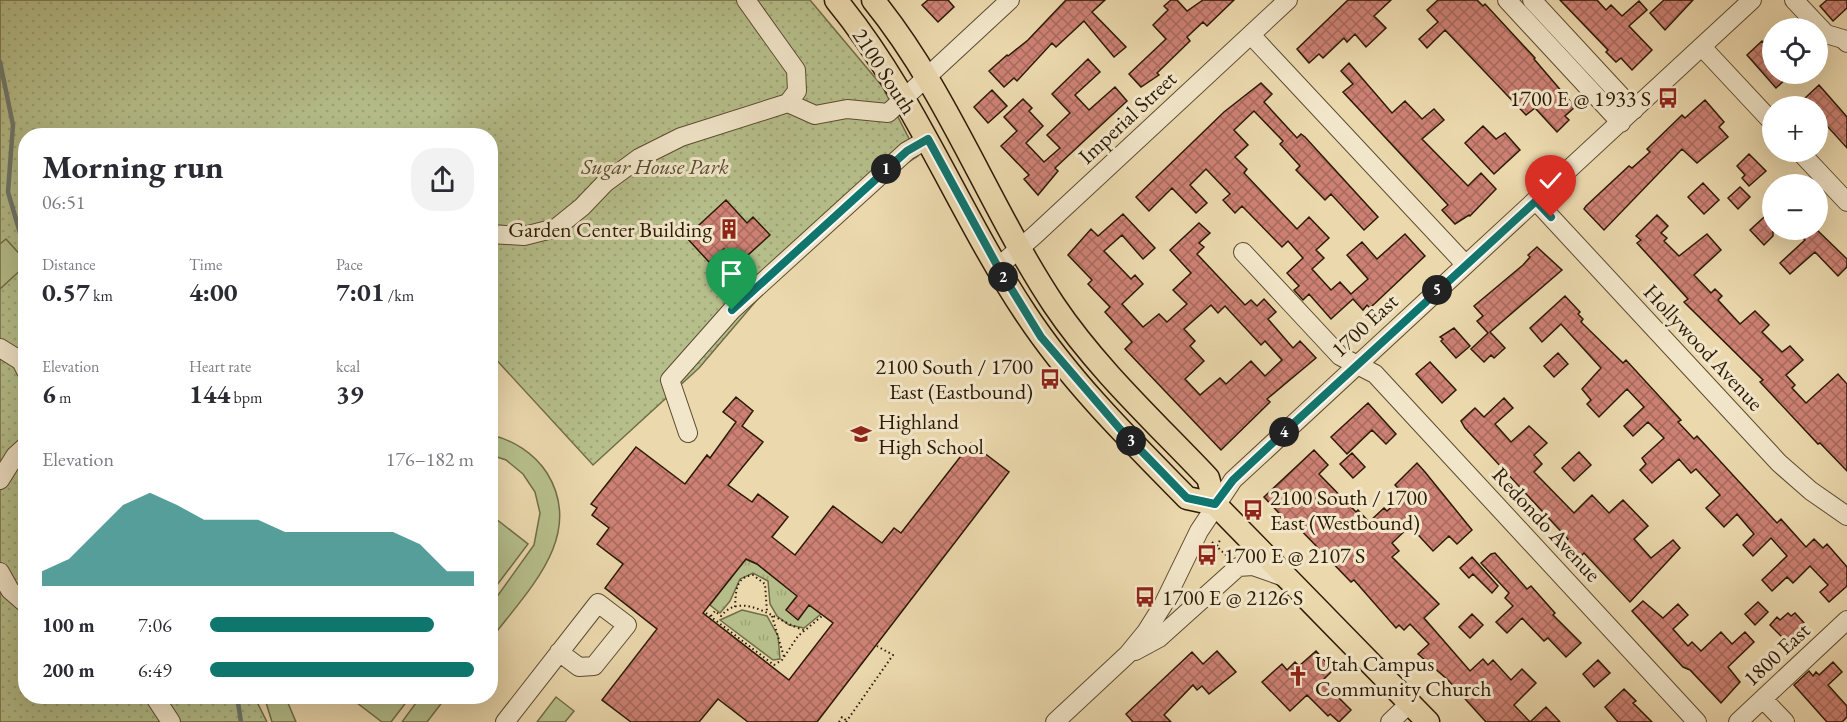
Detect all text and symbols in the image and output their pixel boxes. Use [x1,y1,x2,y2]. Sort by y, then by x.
map controls [1762,18,1828,240]
button: locate [1762,18,1828,84]
street label: 2100 South [846,22,923,120]
street label: Imperial Street [1072,64,1183,170]
place label: 1700 E @ 1933 S [1510,84,1651,113]
bus stop icon: 1700 E @ 1933 S [1656,86,1680,110]
button: + [1762,96,1828,162]
text: Morning run [42,145,224,188]
button: share [411,148,474,211]
park label: Sugar House Park [580,152,729,181]
pin: 1 [871,154,901,184]
pin [1525,155,1576,217]
text: 1 [882,158,890,179]
icon: check [1534,164,1567,197]
button: − [1762,174,1828,240]
text: 06:51 [42,189,85,215]
place label: Garden Center Building [508,215,712,244]
building icon: Garden Center Building [717,217,741,241]
pin [706,248,757,310]
text: Distance [42,254,95,275]
text: Time [189,254,222,275]
text: Pace [336,254,363,275]
icon: arrive [715,257,748,290]
pin: 2 [988,262,1018,292]
text: 2 [999,266,1007,287]
text: 0.57 [42,275,90,309]
text: 4:00 [189,275,238,309]
text: 7:01 [336,275,385,309]
pin: 5 [1422,275,1452,305]
street label: Hollywood Avenue [1637,278,1770,417]
text: 5 [1433,279,1441,300]
text: km [90,285,113,306]
text: /km [385,285,414,306]
street label: 1700 East [1325,287,1404,364]
place label: 2100 South / 1700 East (Eastbound) [876,352,1033,406]
text: Elevation [42,356,100,377]
text: Heart rate [189,356,251,377]
text: kcal [336,356,360,377]
bus stop icon: 2100 South / 1700 East (Eastbound) [1038,367,1062,391]
text: 6 [42,377,56,411]
text: 144 [189,377,230,411]
text: 39 [336,377,364,411]
text: m [56,387,71,408]
text: bpm [230,387,262,408]
place label: Highland High School [878,407,984,461]
pin: 4 [1269,417,1299,447]
text: 4 [1280,421,1288,442]
school or university icon: Highland High School [849,422,873,446]
pin: 3 [1116,426,1146,456]
text: 3 [1127,430,1135,451]
text: Elevation [42,446,114,472]
text: 176–182 m [386,446,474,472]
street label: Redondo Avenue [1486,461,1608,588]
place label: 2100 South / 1700 East (Westbound) [1270,483,1428,537]
bus stop icon: 2100 South / 1700 East (Westbound) [1241,498,1265,522]
place label: 1700 E @ 2107 S [1224,541,1365,570]
bus stop icon: 1700 E @ 2107 S [1195,543,1219,567]
place label: 1700 E @ 2126 S [1162,583,1303,612]
bus stop icon: 1700 E @ 2126 S [1133,585,1157,609]
text: 100 m [42,612,95,638]
text: 7:06 [138,612,172,638]
street label: 1800 East [1737,616,1816,693]
place label: Utah Campus Community Church [1315,649,1491,703]
text: 200 m [42,657,95,683]
text: 6:49 [138,657,172,683]
church icon: Utah Campus Community Church [1286,664,1310,688]

